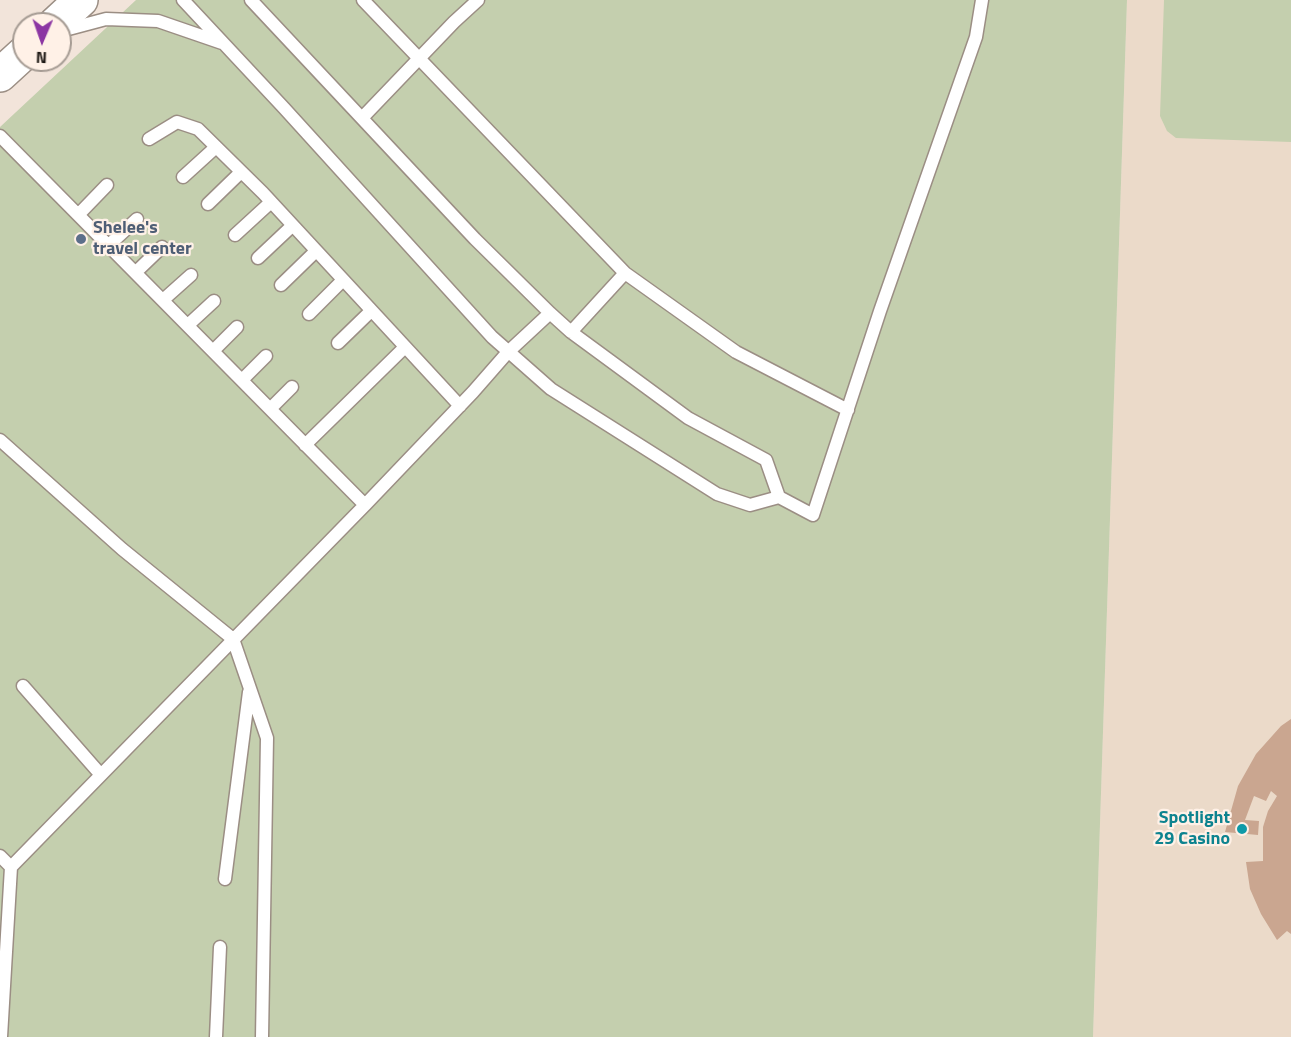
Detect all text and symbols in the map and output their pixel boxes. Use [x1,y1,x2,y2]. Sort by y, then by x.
north arrow [12,12,72,72]
text: N [35,46,47,70]
place label: Shelee's travel center [93,218,192,260]
marker: Shelee's travel center [74,232,88,246]
place label: Spotlight 29 Casino [1154,808,1230,850]
marker: Spotlight 29 Casino [1235,822,1249,836]

